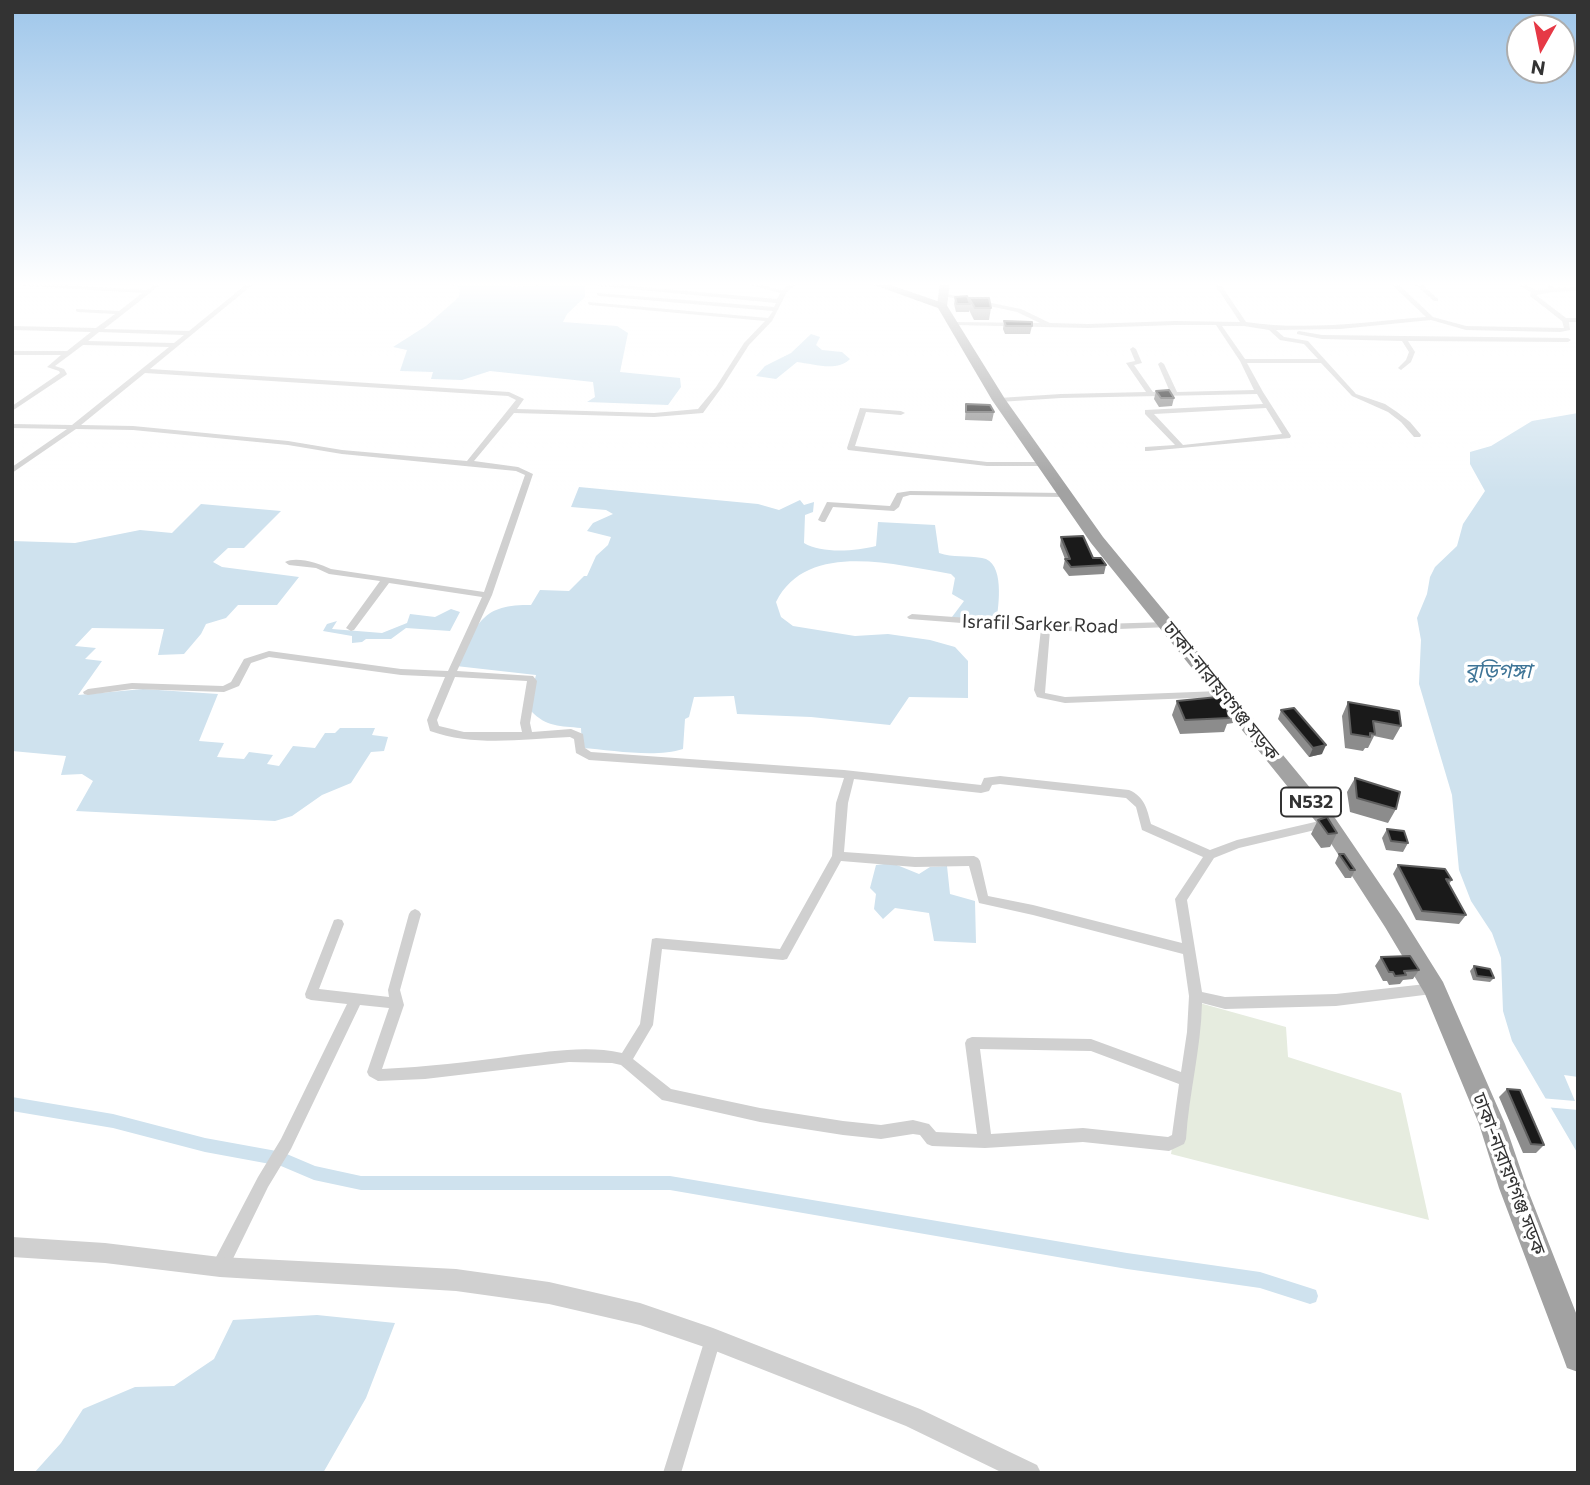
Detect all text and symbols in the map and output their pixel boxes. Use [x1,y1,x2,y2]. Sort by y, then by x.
north arrow [1506,14,1576,84]
text: N [1529,56,1547,81]
street label: Israfil Sarker Road [961,610,1119,638]
street label: ঢাকা-নারায়ণগঞ্জ সড়ক [1158,617,1284,765]
water label: বুড়িগঙ্গা [1465,658,1531,684]
road number: N532 [1281,788,1341,816]
street label: ঢাকা-নারায়ণগঞ্জ সড়ক [1468,1090,1550,1258]

